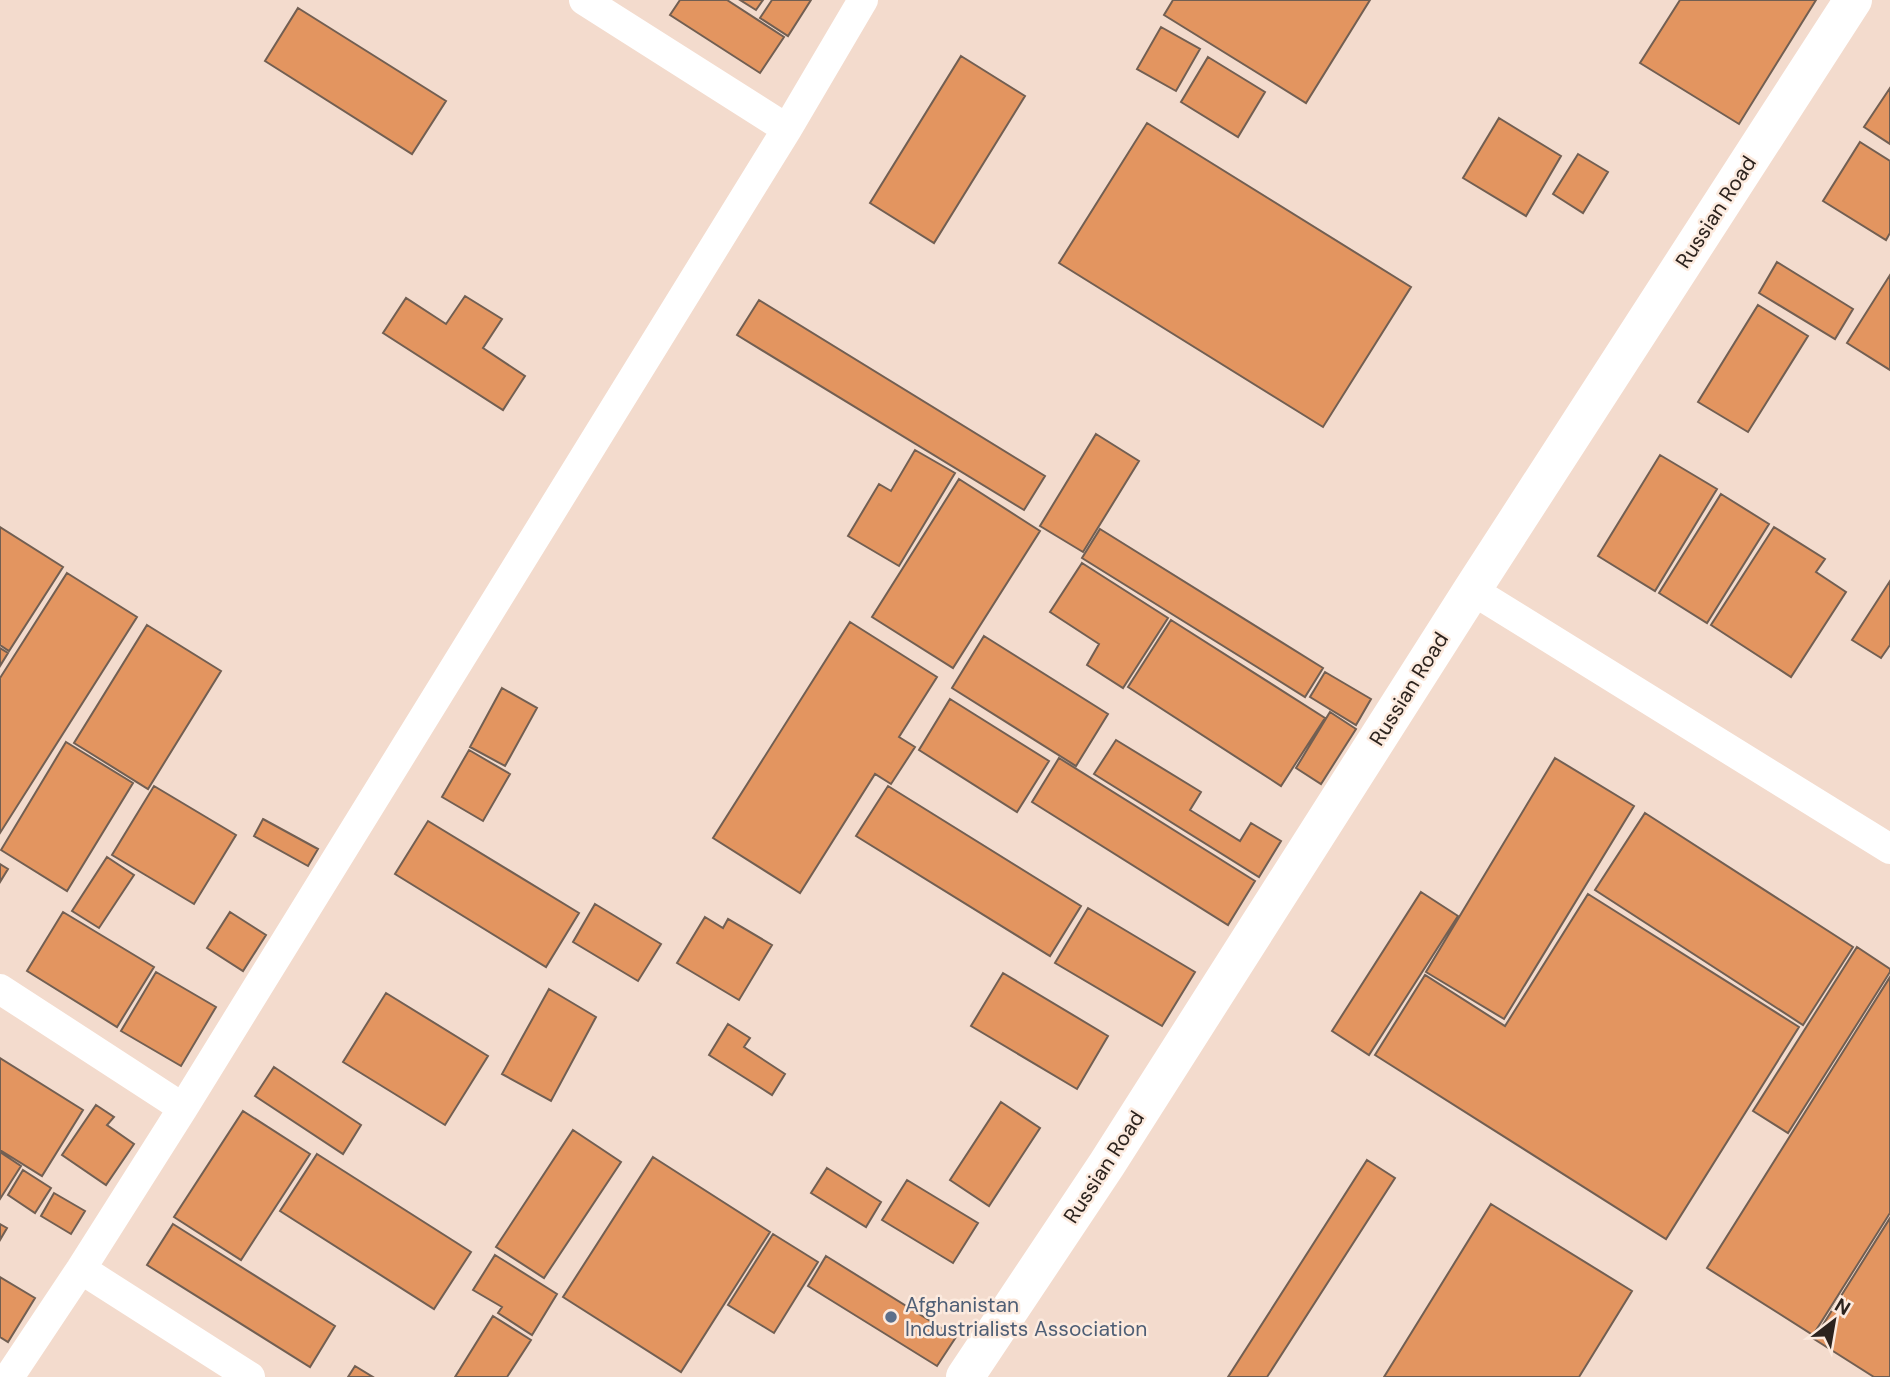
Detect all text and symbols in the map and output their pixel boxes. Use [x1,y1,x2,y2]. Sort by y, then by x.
street label: Russian Road [1669,150,1763,274]
street label: Russian Road [1363,627,1455,751]
street label: Russian Road [1057,1105,1151,1229]
north arrow [1799,1286,1869,1356]
place label: Afghanistan Industrialists Association [905,1291,1147,1343]
text: N [1830,1293,1855,1321]
marker: Afghanistan Industrialists Association [883,1309,899,1325]

